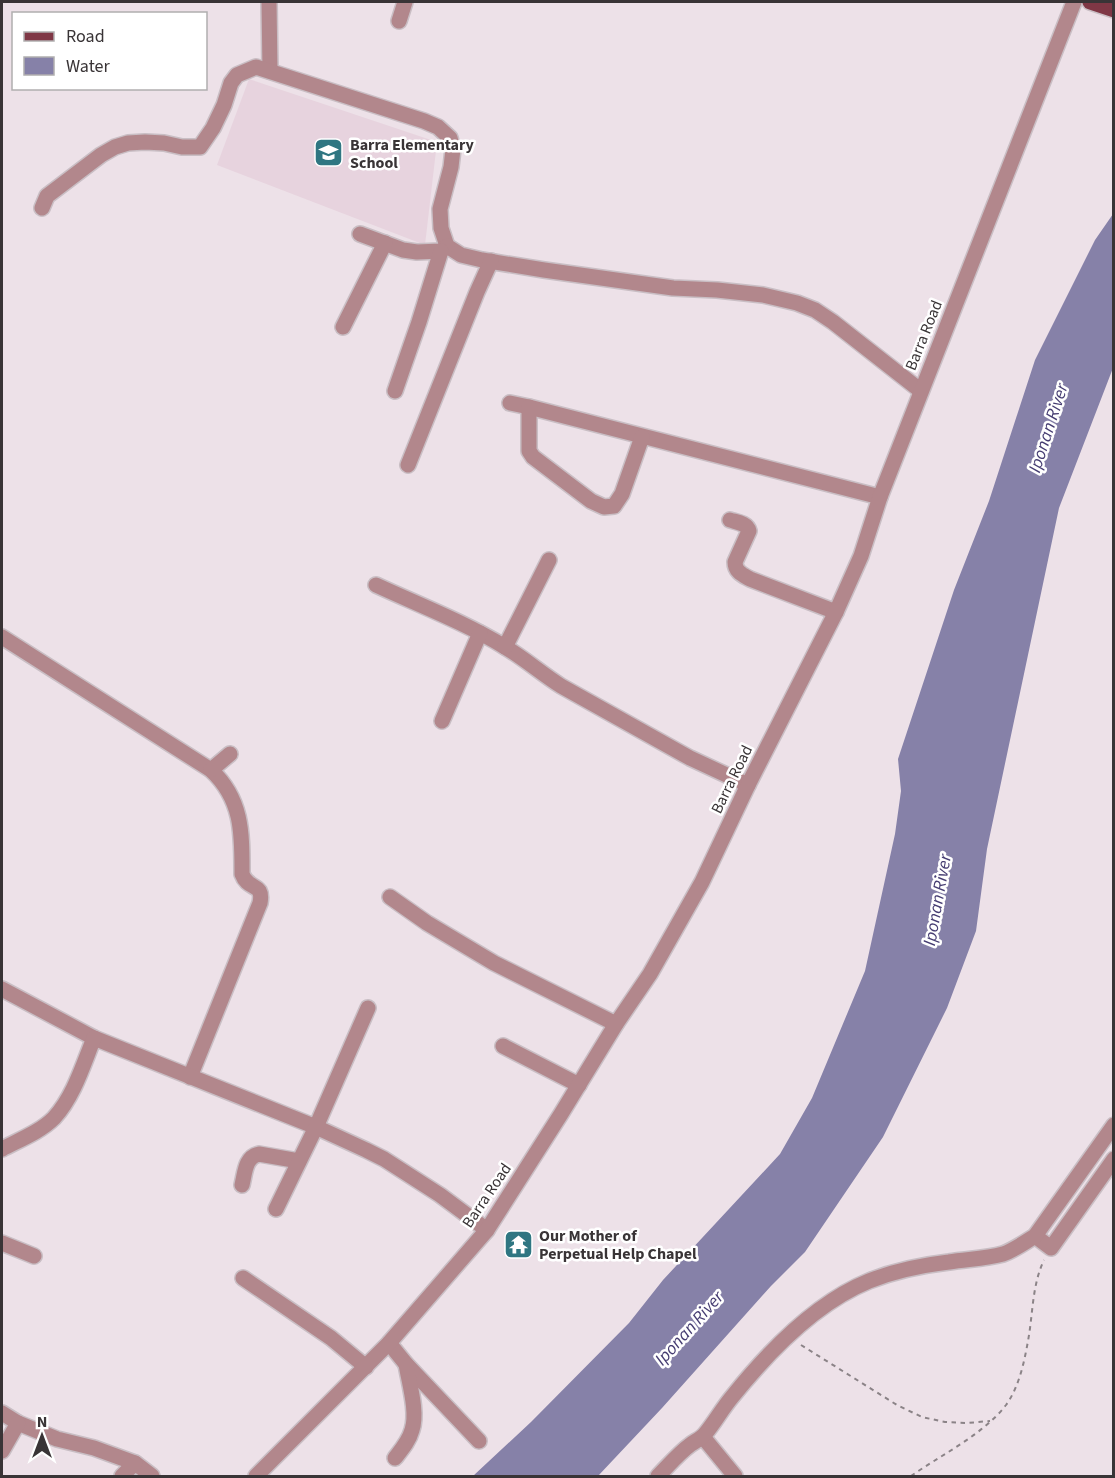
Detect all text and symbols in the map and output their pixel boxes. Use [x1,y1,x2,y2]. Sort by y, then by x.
legend [12,12,207,90]
text: Road [66,24,105,49]
text: Water [66,54,110,79]
place label: Barra Elementary School [350,134,475,174]
school or university icon: Barra Elementary School [313,137,345,169]
street label: Barra Road [900,297,948,374]
water label: Iponan River [1022,379,1075,476]
street label: Barra Road [706,741,758,817]
water label: Iponan River [917,852,958,948]
street label: Barra Road [457,1159,517,1232]
place label: Our Mother of Perpetual Help Chapel [539,1225,697,1265]
temple icon: Our Mother of Perpetual Help Chapel [502,1228,534,1260]
water label: Iponan River [649,1285,730,1371]
north arrow [12,1406,72,1466]
text: N [37,1411,47,1433]

